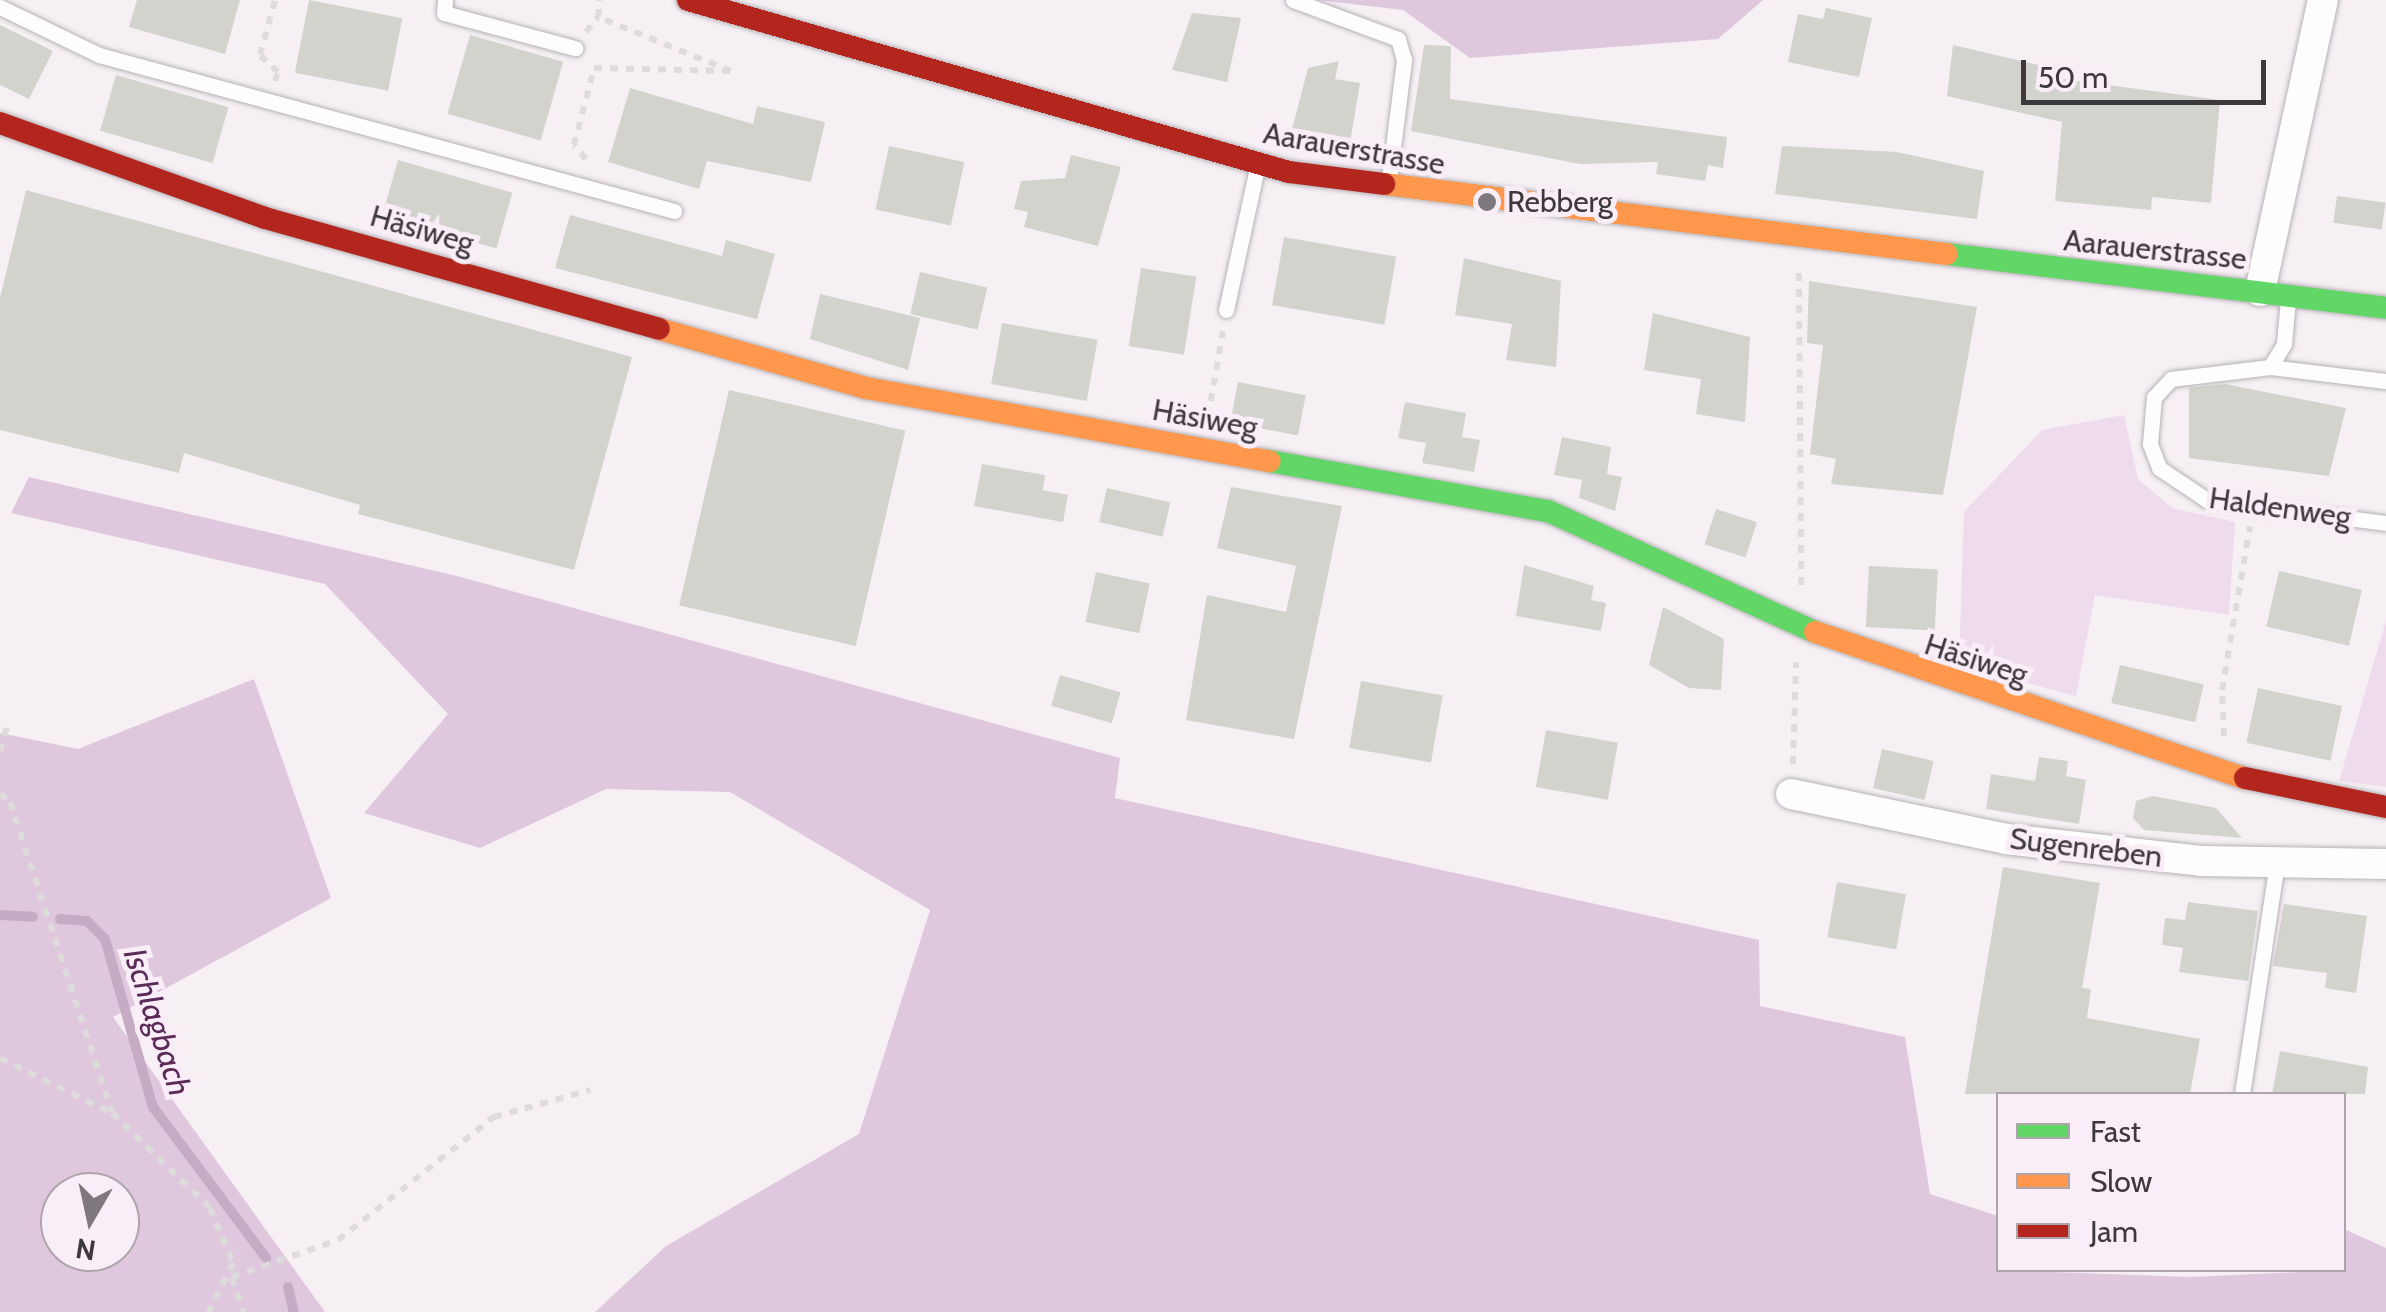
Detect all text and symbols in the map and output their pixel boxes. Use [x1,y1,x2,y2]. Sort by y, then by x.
scale bar [2026,40,2271,102]
text: 50 m [2038,59,2108,96]
street label: Aarauerstrasse [1261,115,1447,183]
place label: Rebberg [1507,184,1613,220]
marker: Rebberg [1476,191,1498,213]
street label: Häsiweg [366,198,478,262]
street label: Aarauerstrasse [2062,223,2248,277]
street label: Häsiweg [1150,392,1260,446]
street label: Haldenweg [2207,480,2353,536]
street label: Häsiweg [1920,627,2032,693]
street label: Sugenreben [2008,821,2164,875]
water label: Ischlagbach [115,943,199,1101]
legend [1996,1092,2346,1272]
text: Fast [2090,1113,2141,1150]
text: Slow [2090,1163,2152,1200]
north arrow [40,1172,140,1272]
text: Jam [2090,1213,2138,1250]
text: N [73,1231,98,1268]

